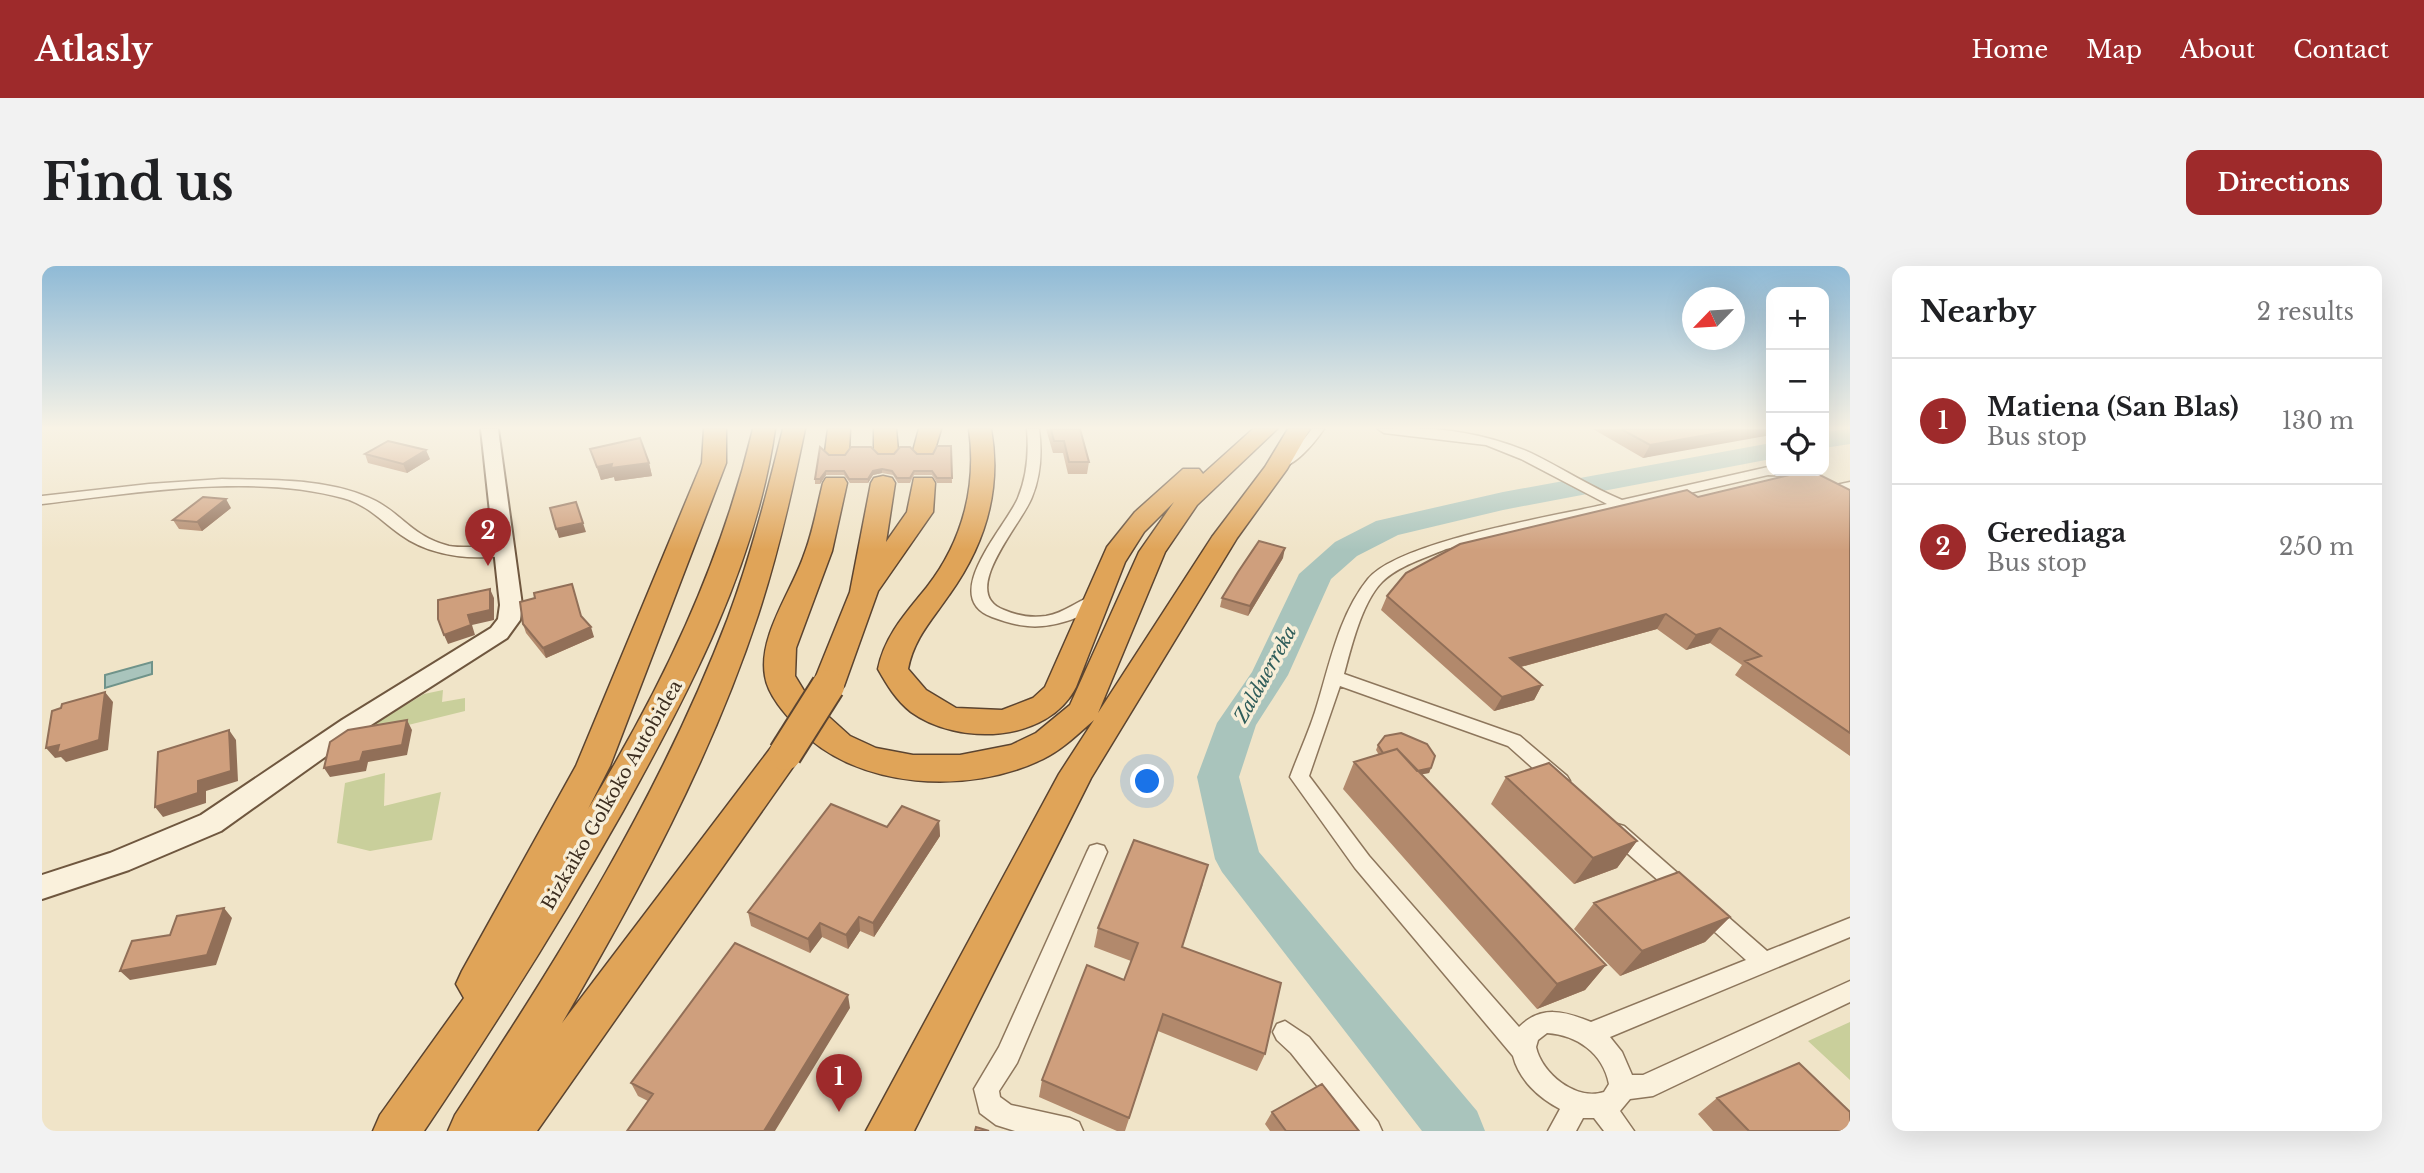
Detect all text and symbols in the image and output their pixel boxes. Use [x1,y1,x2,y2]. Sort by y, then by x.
text: Atlasly [35,29,153,70]
text: Home [1972,35,2048,64]
text: Map [2086,35,2142,64]
text: About [2180,35,2255,64]
text: Contact [2293,35,2389,64]
button: Directions [2186,150,2382,215]
text: Find us [42,152,234,213]
north arrow [1682,287,1745,350]
map controls [1766,287,1829,476]
button: + [1766,287,1829,350]
text: Nearby [1920,293,2036,330]
text: 2 results [2257,298,2354,326]
button: − [1766,350,1829,413]
text: Matiena (San Blas) [1987,391,2239,423]
text: 1 [1938,407,1948,435]
text: 130 m [2282,407,2354,435]
button: locate [1766,413,1829,476]
text: Bus stop [1987,423,2087,451]
pin: 2 [465,508,511,566]
text: Gerediaga [1987,517,2126,549]
text: 2 [1936,533,1950,561]
text: 250 m [2279,533,2354,561]
text: Bus stop [1987,549,2087,577]
water label: Zalduerreka [1229,622,1302,728]
street label: Bizkaiko Golkoko Autobidea [537,676,687,914]
your location [1130,764,1164,798]
pin: 1 [816,1054,862,1112]

